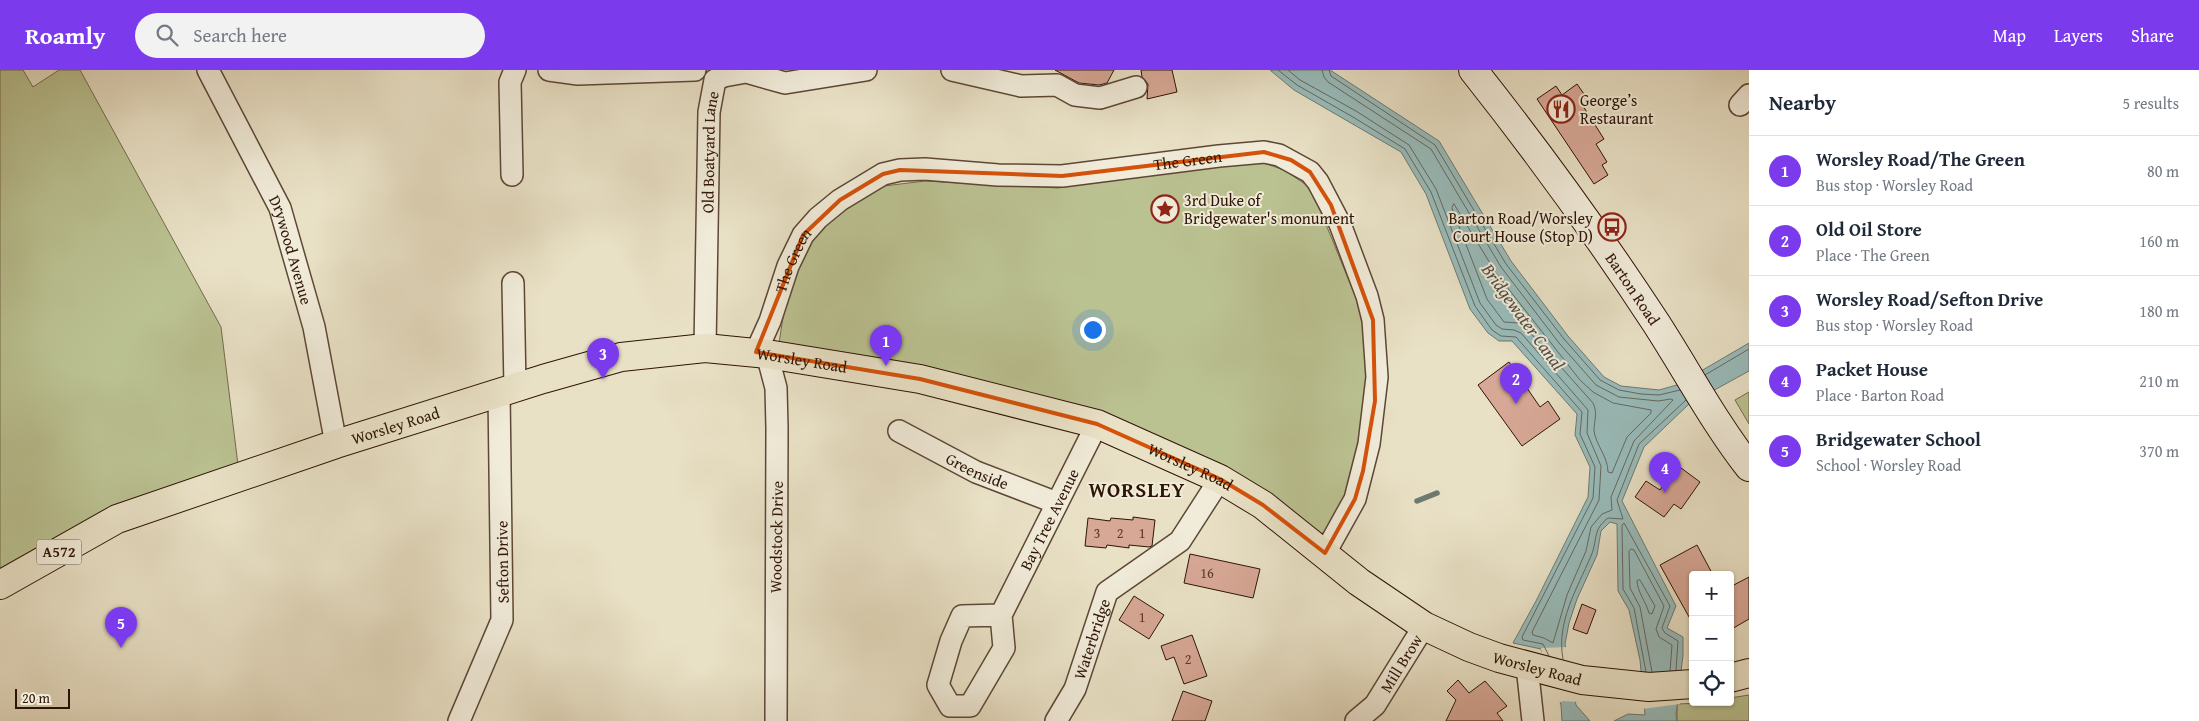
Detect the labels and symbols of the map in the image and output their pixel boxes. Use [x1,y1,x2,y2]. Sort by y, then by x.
place label: George’s Restaurant [1580,88,1654,130]
street label: Old Boatyard Lane [695,89,725,213]
restaurant icon: George’s Restaurant [1546,94,1576,124]
street label: The Green [1152,144,1223,176]
place label: 3rd Duke of Bridgewater's monument [1184,188,1355,230]
street label: Drywood Avenue [263,191,319,307]
place icon: 3rd Duke of Bridgewater's monument [1150,194,1180,224]
place label: Barton Road/Worsley Court House (Stop D) [1448,206,1593,248]
bus stop icon: Barton Road/Worsley Court House (Stop D) [1597,212,1627,242]
street label: The Green [768,222,817,296]
street label: Barton Road [1600,247,1666,330]
water label: Bridgewater Canal [1475,257,1572,376]
your location [1080,317,1106,343]
pin: 1 [870,325,902,366]
pin: 3 [587,338,619,379]
street label: Worsley Road [756,341,849,379]
pin: 2 [1500,363,1532,404]
street label: Worsley Road [348,400,443,450]
street label: Worsley Road [1144,436,1238,497]
street label: Greenside [942,446,1012,495]
pin: 4 [1649,452,1681,493]
street label: Bay Tree Avenue [1013,464,1085,574]
district label: WORSLEY [1089,474,1185,505]
street label: Woodstock Drive [763,481,789,593]
street label: Sefton Drive [489,520,515,604]
house number: 3 [1094,523,1100,543]
house number: 2 [1117,523,1123,543]
house number: 1 [1139,523,1145,543]
road number: A572 [36,540,82,564]
house number: 16 [1200,563,1214,583]
street label: Waterbridge [1067,595,1116,682]
pin: 5 [105,607,137,648]
house number: 1 [1139,607,1145,627]
street label: Mill Brow [1374,629,1429,697]
street label: Worsley Road [1490,645,1585,692]
house number: 2 [1185,649,1191,669]
scale bar [15,686,70,709]

